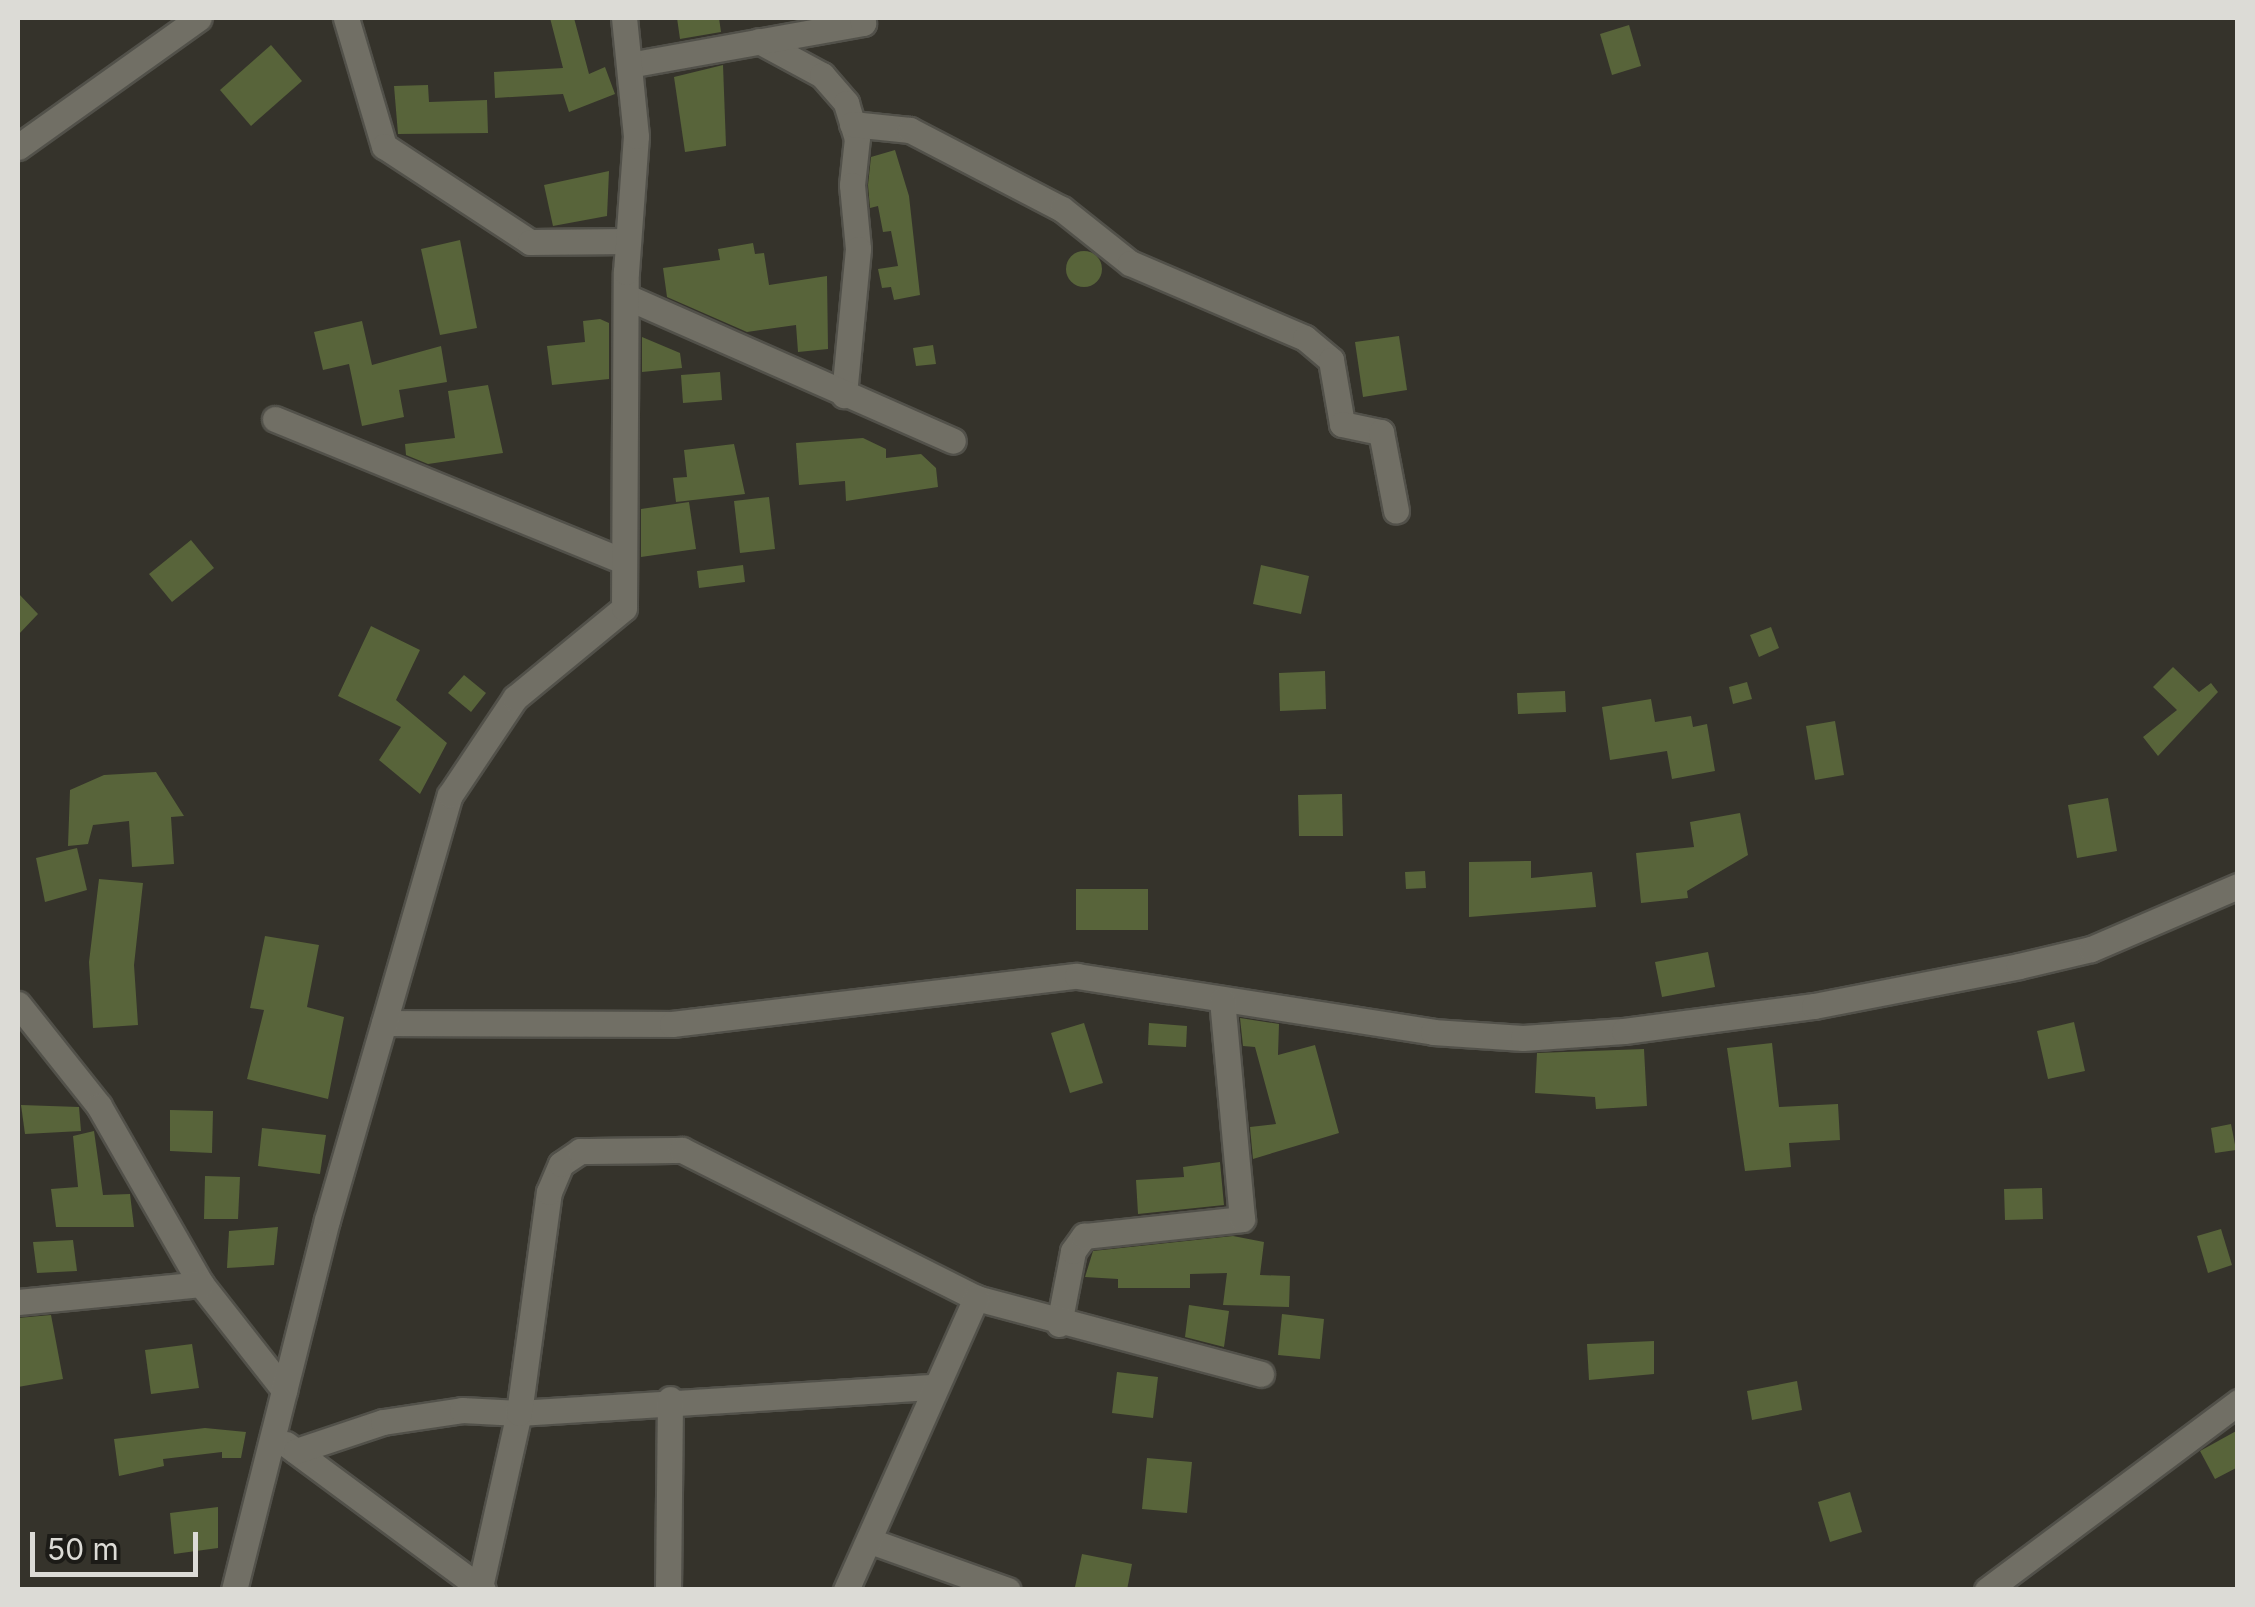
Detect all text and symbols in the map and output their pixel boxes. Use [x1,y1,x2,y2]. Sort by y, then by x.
scale bar [35,1512,202,1574]
text: 50 m [47,1531,119,1567]

